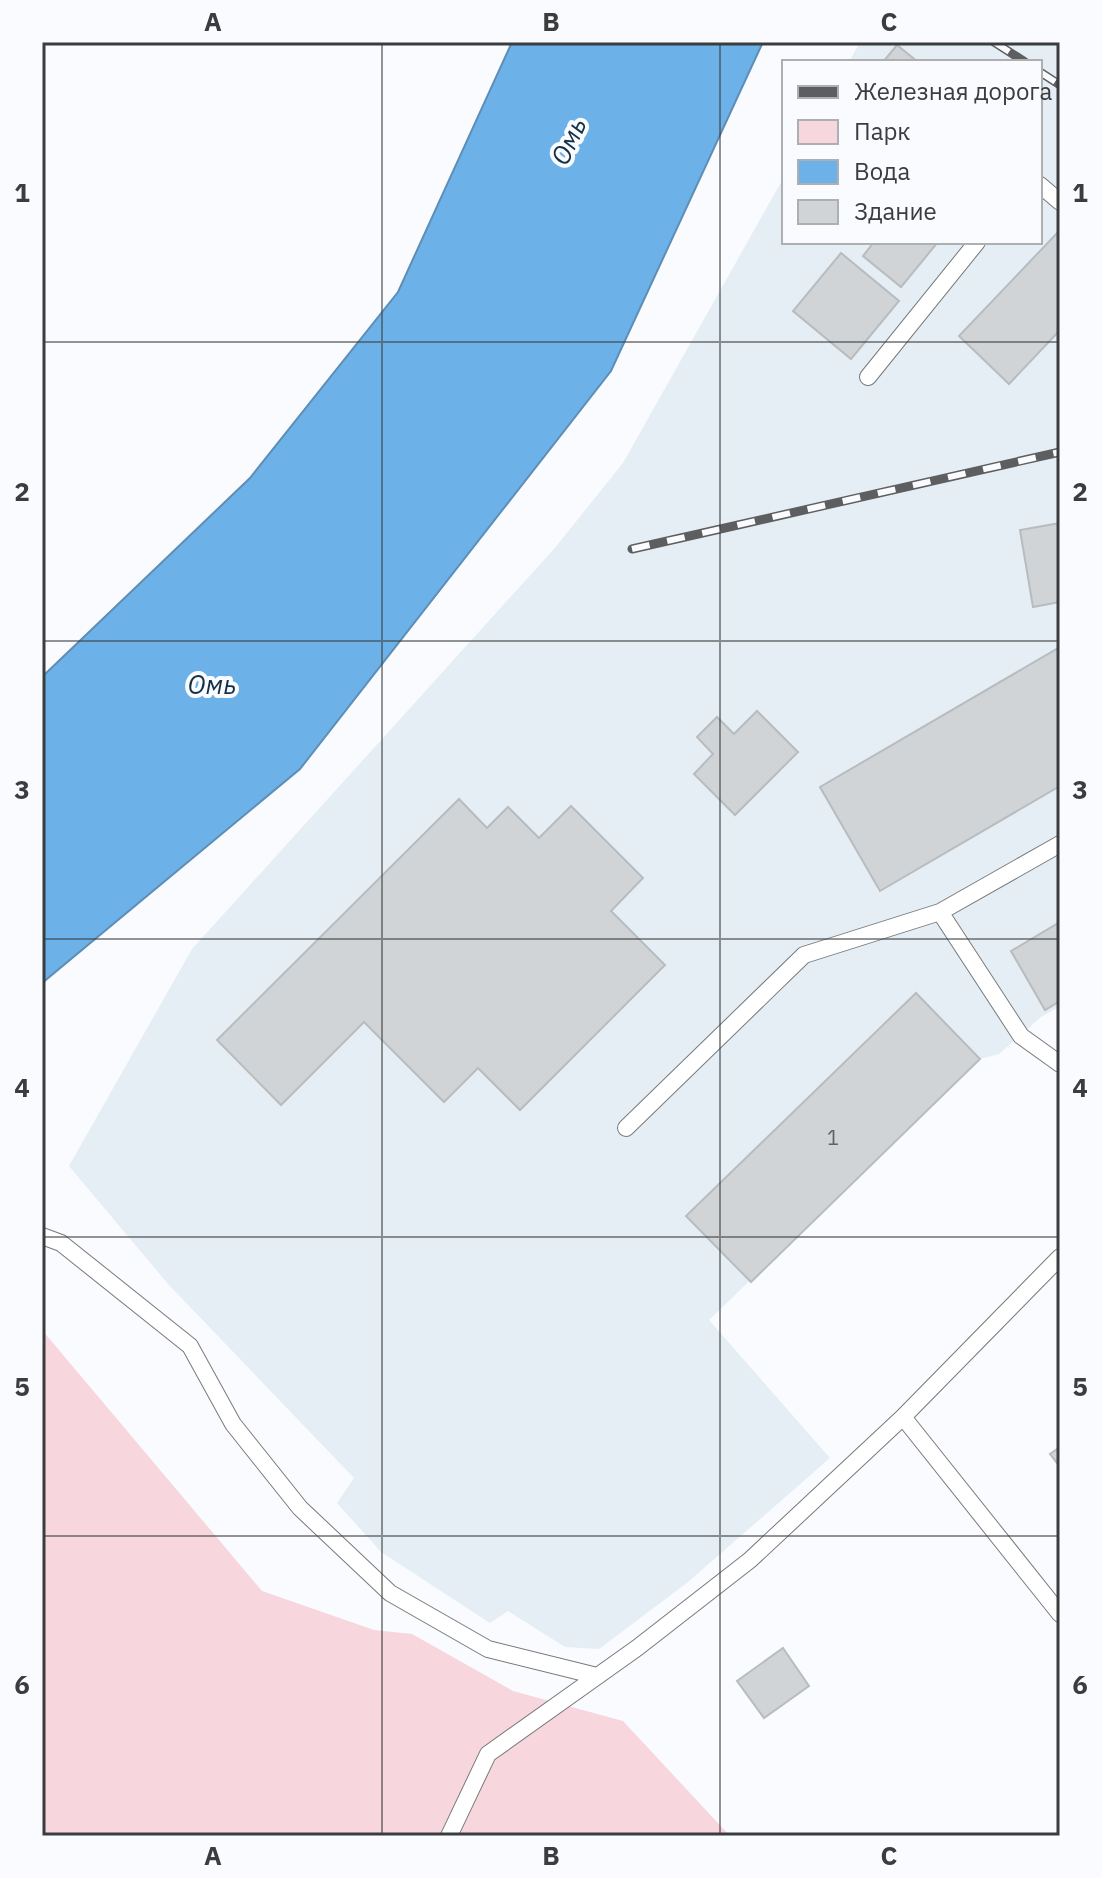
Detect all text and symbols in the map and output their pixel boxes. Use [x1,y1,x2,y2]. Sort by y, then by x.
text: A [204,4,222,38]
text: B [542,4,560,38]
text: C [881,4,898,38]
legend [782,60,1042,244]
text: Железная дорога [854,75,1052,107]
water label: Омь [542,112,594,170]
text: Парк [854,115,911,147]
text: Вода [854,155,910,187]
text: 1 [14,175,30,209]
text: 1 [1072,175,1088,209]
text: Здание [854,195,937,227]
text: 2 [14,474,30,508]
text: 2 [1072,474,1088,508]
water label: Омь [188,667,236,701]
text: 3 [14,772,30,806]
text: 3 [1072,772,1088,806]
text: 4 [14,1070,30,1104]
text: 4 [1072,1070,1088,1104]
house number: 1 [827,1124,839,1151]
text: 5 [14,1369,30,1403]
text: 5 [1072,1369,1088,1403]
text: 6 [14,1667,30,1701]
text: 6 [1072,1667,1088,1701]
text: A [204,1838,222,1872]
text: B [542,1838,560,1872]
text: C [881,1838,898,1872]

